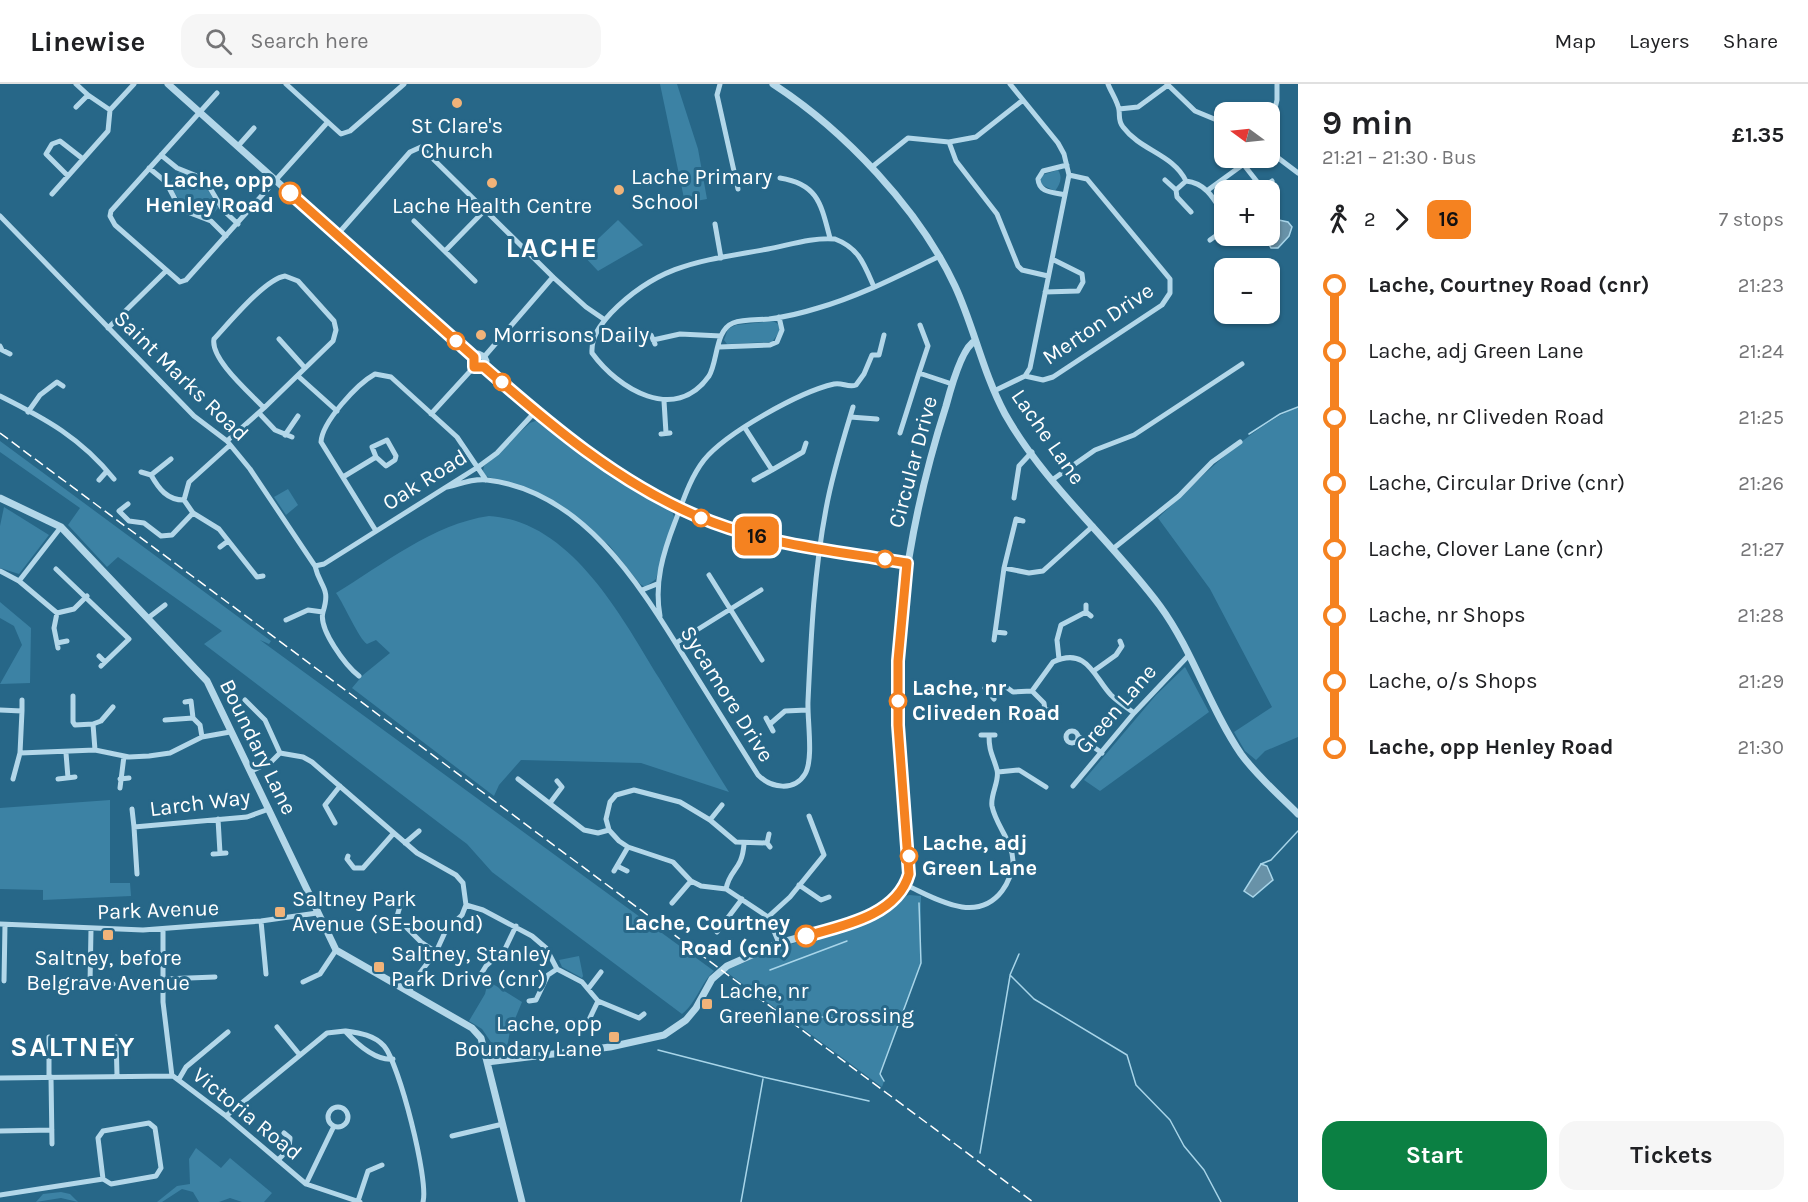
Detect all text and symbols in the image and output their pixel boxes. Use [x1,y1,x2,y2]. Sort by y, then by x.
search box [181,14,601,68]
text: Linewise [30,25,145,58]
icon: search [202,25,235,58]
text: Search here [250,28,369,54]
text: Map [1554,29,1596,53]
text: Layers [1629,29,1690,53]
text: Share [1723,29,1778,53]
marker: St Clare's Church [450,96,464,110]
north arrow [1214,102,1280,168]
map controls [1214,102,1280,324]
text: 9 min [1322,104,1413,142]
place label: St Clare's Church [411,113,503,164]
text: £1.35 [1732,122,1784,148]
text: 21:21 – 21:30 · Bus [1322,146,1477,169]
place label: Lache Primary School [631,164,772,215]
place label: Lache, opp Henley Road [145,167,274,218]
marker: Lache Health Centre [485,176,499,190]
button: + [1214,180,1280,246]
marker: Lache, opp Henley Road [279,182,301,204]
marker: Lache Primary School [612,183,626,197]
place label: Lache Health Centre [392,193,592,219]
icon: walk [1322,203,1355,236]
icon: forward [1385,203,1418,236]
text: 16 [1439,207,1459,231]
text: 2 [1364,208,1376,231]
text: 7 stops [1719,208,1784,231]
district label: LACHE [506,231,598,264]
button: − [1214,258,1280,324]
text: Lache, Courtney Road (cnr) [1368,272,1650,298]
text: 21:23 [1738,274,1784,297]
street label: Merton Drive [1038,277,1158,371]
street label: Saint Marks Road [108,305,254,447]
place label: Morrisons Daily [493,322,649,348]
marker: Morrisons Daily [474,328,488,342]
unlabelled marker [447,332,465,350]
text: Lache, adj Green Lane [1368,338,1584,364]
text: 21:24 [1738,340,1784,363]
unlabelled marker [493,373,511,391]
street label: Lache Lane [1006,384,1090,490]
street label: Circular Drive [883,393,943,531]
text: Lache, nr Cliveden Road [1368,404,1605,430]
text: 21:25 [1738,406,1784,429]
street label: Oak Road [378,444,472,516]
text: Lache, Circular Drive (cnr) [1368,470,1625,496]
text: 21:26 [1738,472,1784,495]
unlabelled marker [692,509,710,527]
line badge: 16 [730,516,784,556]
text: 16 [747,524,767,548]
text: Lache, Clover Lane (cnr) [1368,536,1604,562]
text: 21:27 [1740,538,1784,561]
unlabelled marker [876,550,894,568]
text: Lache, nr Shops [1368,602,1526,628]
text: 21:28 [1737,604,1784,627]
street label: Sycamore Drive [675,621,779,767]
street label: Green Lane [1070,659,1162,759]
text: Lache, o/s Shops [1368,668,1537,694]
text: 21:29 [1738,670,1784,693]
street label: Boundary Lane [214,675,302,819]
place label: Lache, nr Cliveden Road [912,675,1060,726]
marker: Lache, nr Cliveden Road [889,692,907,710]
text: Lache, opp Henley Road [1368,734,1614,760]
text: 21:30 [1738,736,1784,759]
street label: Larch Way [148,784,252,822]
place label: Lache, adj Green Lane [922,830,1037,881]
marker: Lache, adj Green Lane [900,847,918,865]
place label: Saltney Park Avenue (SE-bound) [292,886,483,937]
street label: Park Avenue [96,895,220,925]
marker: Saltney Park Avenue (SE-bound) [273,905,287,919]
place label: Lache, Courtney Road (cnr) [624,910,790,961]
marker: Lache, Courtney Road (cnr) [795,925,817,947]
marker: Saltney, before Belgrave Avenue [101,928,115,942]
place label: Saltney, Stanley Park Drive (cnr) [391,941,550,992]
place label: Saltney, before Belgrave Avenue [26,945,190,996]
marker: Saltney, Stanley Park Drive (cnr) [372,960,386,974]
place label: Lache, nr Greenlane Crossing [719,978,914,1029]
marker: Lache, nr Greenlane Crossing [700,997,714,1011]
place label: Lache, opp Boundary Lane [454,1011,602,1062]
district label: SALTNEY [10,1030,136,1063]
marker: Lache, opp Boundary Lane [607,1030,621,1044]
street label: Victoria Road [187,1062,307,1166]
button: Start [1322,1121,1547,1190]
button: Tickets [1559,1121,1784,1190]

